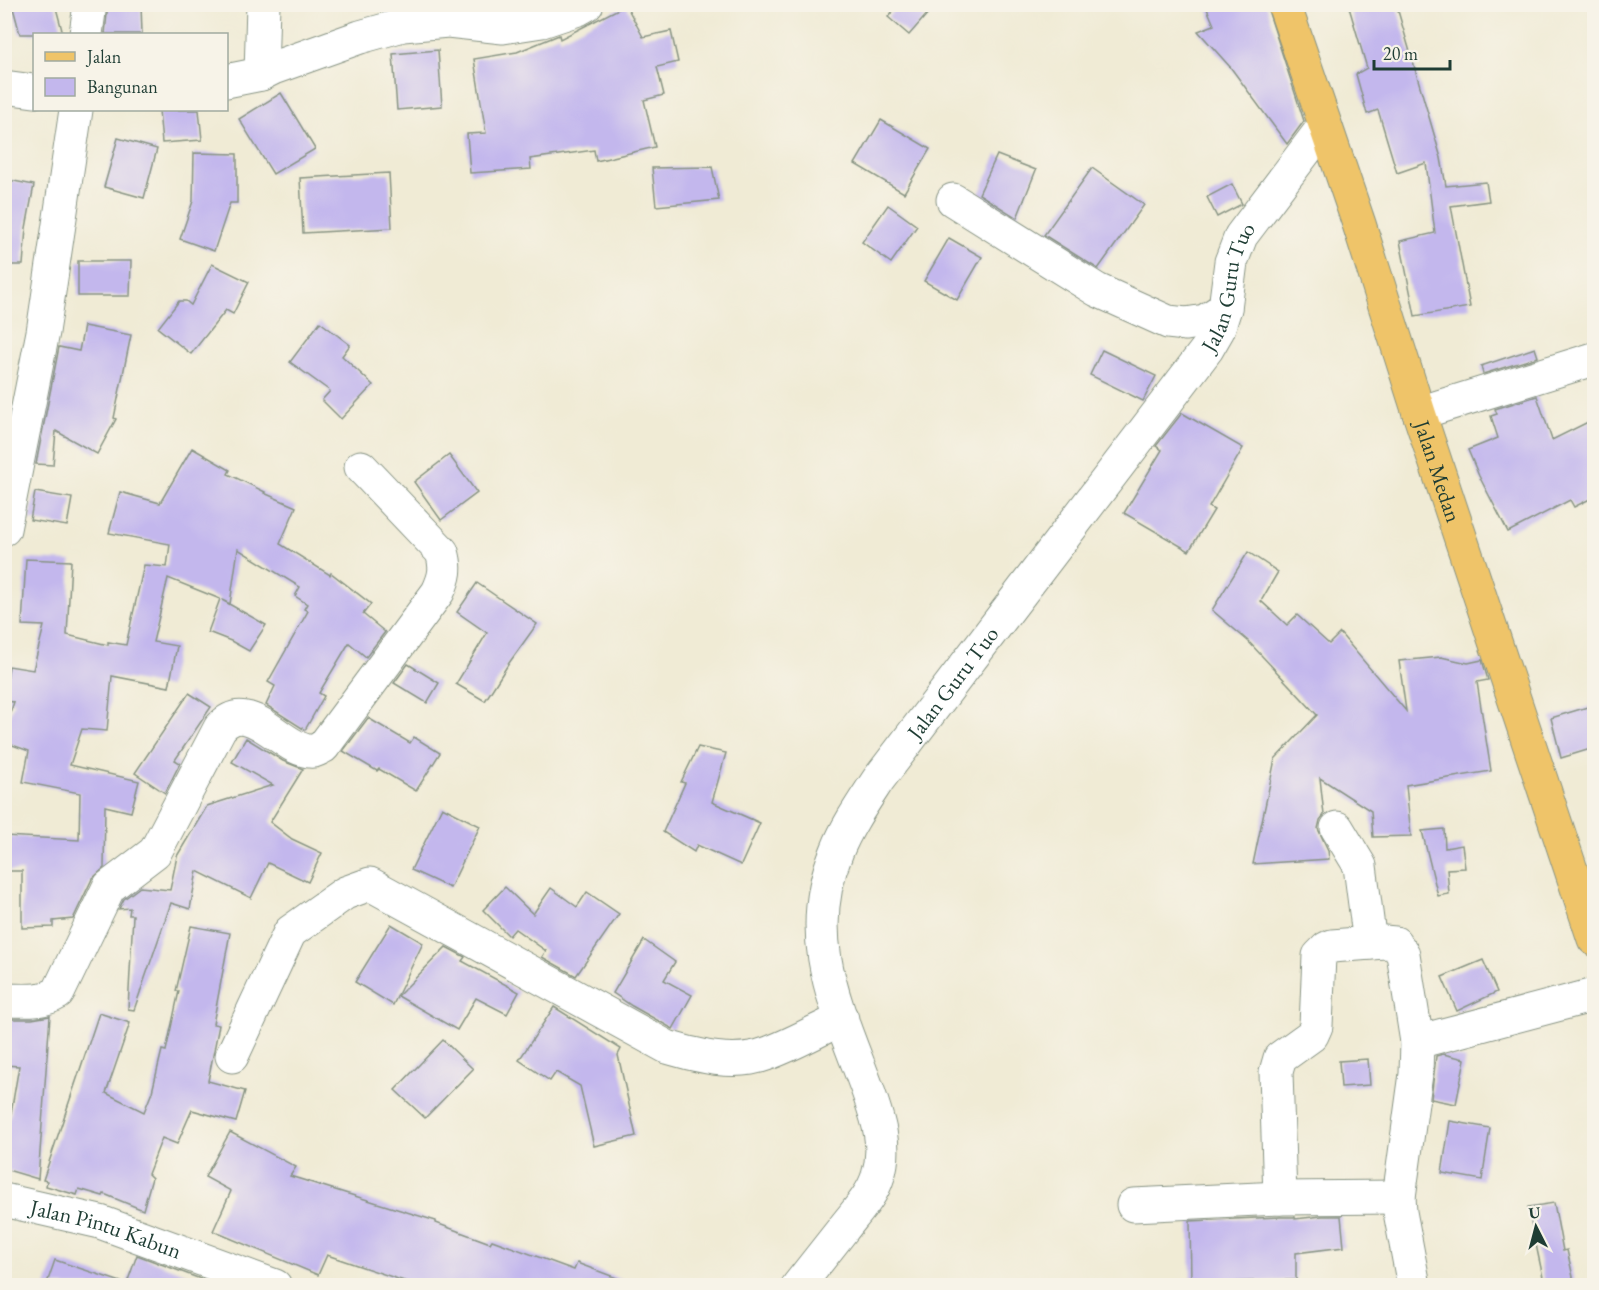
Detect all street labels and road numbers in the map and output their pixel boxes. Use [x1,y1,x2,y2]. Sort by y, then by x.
street label: Jalan Guru Tuo [1194,216,1262,359]
street label: Jalan Medan [1407,415,1468,526]
street label: Jalan Guru Tuo [899,620,1005,747]
street label: Jalan Pintu Kabun [26,1192,186,1266]

